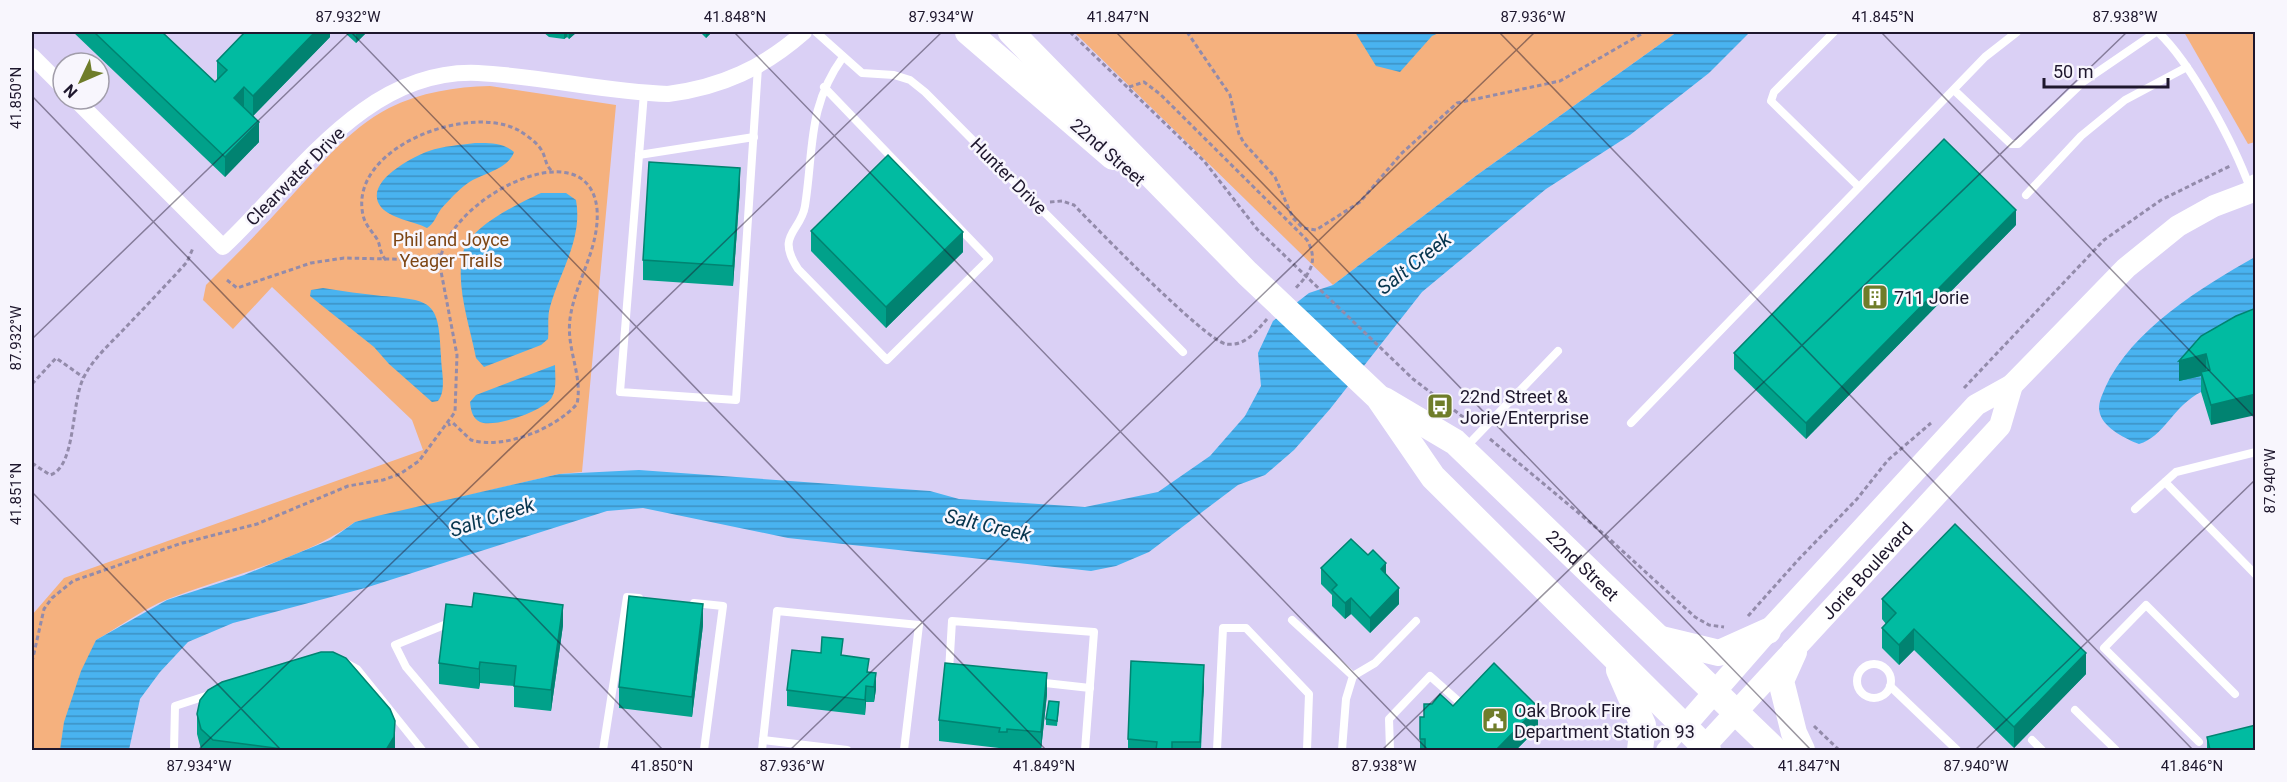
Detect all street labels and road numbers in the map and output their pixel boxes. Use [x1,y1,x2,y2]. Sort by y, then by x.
street label: 22nd Street [1066,114,1150,190]
street label: Clearwater Drive [241,122,349,230]
street label: Hunter Drive [967,134,1051,218]
street label: Jorie Boulevard [1817,518,1917,623]
street label: 22nd Street [1542,526,1624,605]

